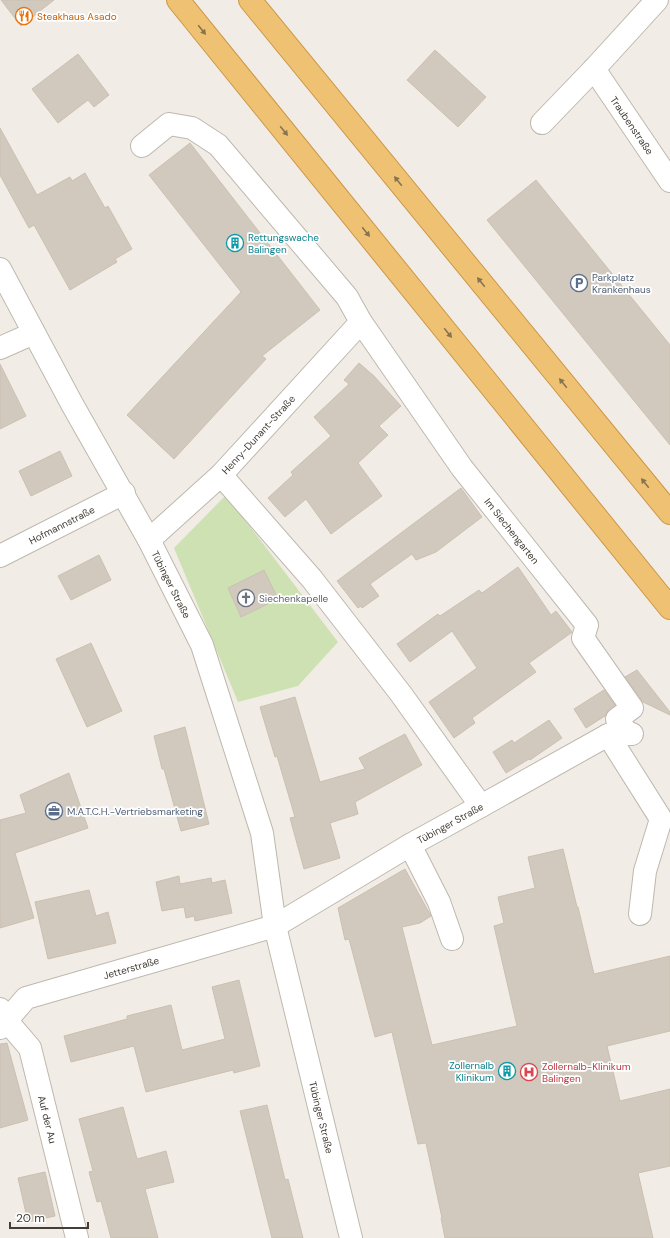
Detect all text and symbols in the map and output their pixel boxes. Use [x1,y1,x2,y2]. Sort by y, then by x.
restaurant icon: Steakhaus Asado [14,6,34,26]
place label: Steakhaus Asado [37,10,117,23]
one-way arrow [198,25,207,36]
street label: Traubenstraße [607,94,656,157]
one-way arrow [280,126,289,137]
one-way arrow [394,176,403,187]
one-way arrow [362,227,370,238]
place label: Rettungswache Balingen [248,231,319,256]
building icon: Rettungswache Balingen [225,233,245,253]
place label: Parkplatz Krankenhaus [592,271,651,296]
parking icon: Parkplatz Krankenhaus [569,273,589,293]
one-way arrow [476,277,485,287]
one-way arrow [443,328,452,339]
one-way arrow [559,377,567,388]
street label: Henry-Dunant-Straße [219,392,298,477]
one-way arrow [641,478,650,489]
street label: Im Siechengarten [481,495,542,567]
street label: Hofmannstraße [27,503,97,547]
street label: Tübinger Straße [149,549,194,621]
church icon: Siechenkapelle [236,588,256,608]
place label: Siechenkapelle [259,592,329,605]
street label: Tübinger Straße [415,800,486,847]
office icon: M.A.T.C.H.-Vertriebsmarketing [44,801,64,821]
place label: M.A.T.C.H.-Vertriebsmarketing [67,805,203,818]
street label: Jetterstraße [102,954,161,982]
place label: Zollernalb Klinikum [449,1059,494,1084]
place label: Zollernalb-Klinikum Balingen [542,1060,631,1085]
building icon: Zollernalb Klinikum [497,1061,517,1081]
hospital icon: Zollernalb-Klinikum Balingen [519,1062,539,1082]
street label: Tübinger Straße [306,1080,336,1155]
street label: Auf der Au [35,1094,59,1145]
scale bar [10,1204,88,1230]
text: 20 m [16,1210,45,1226]

